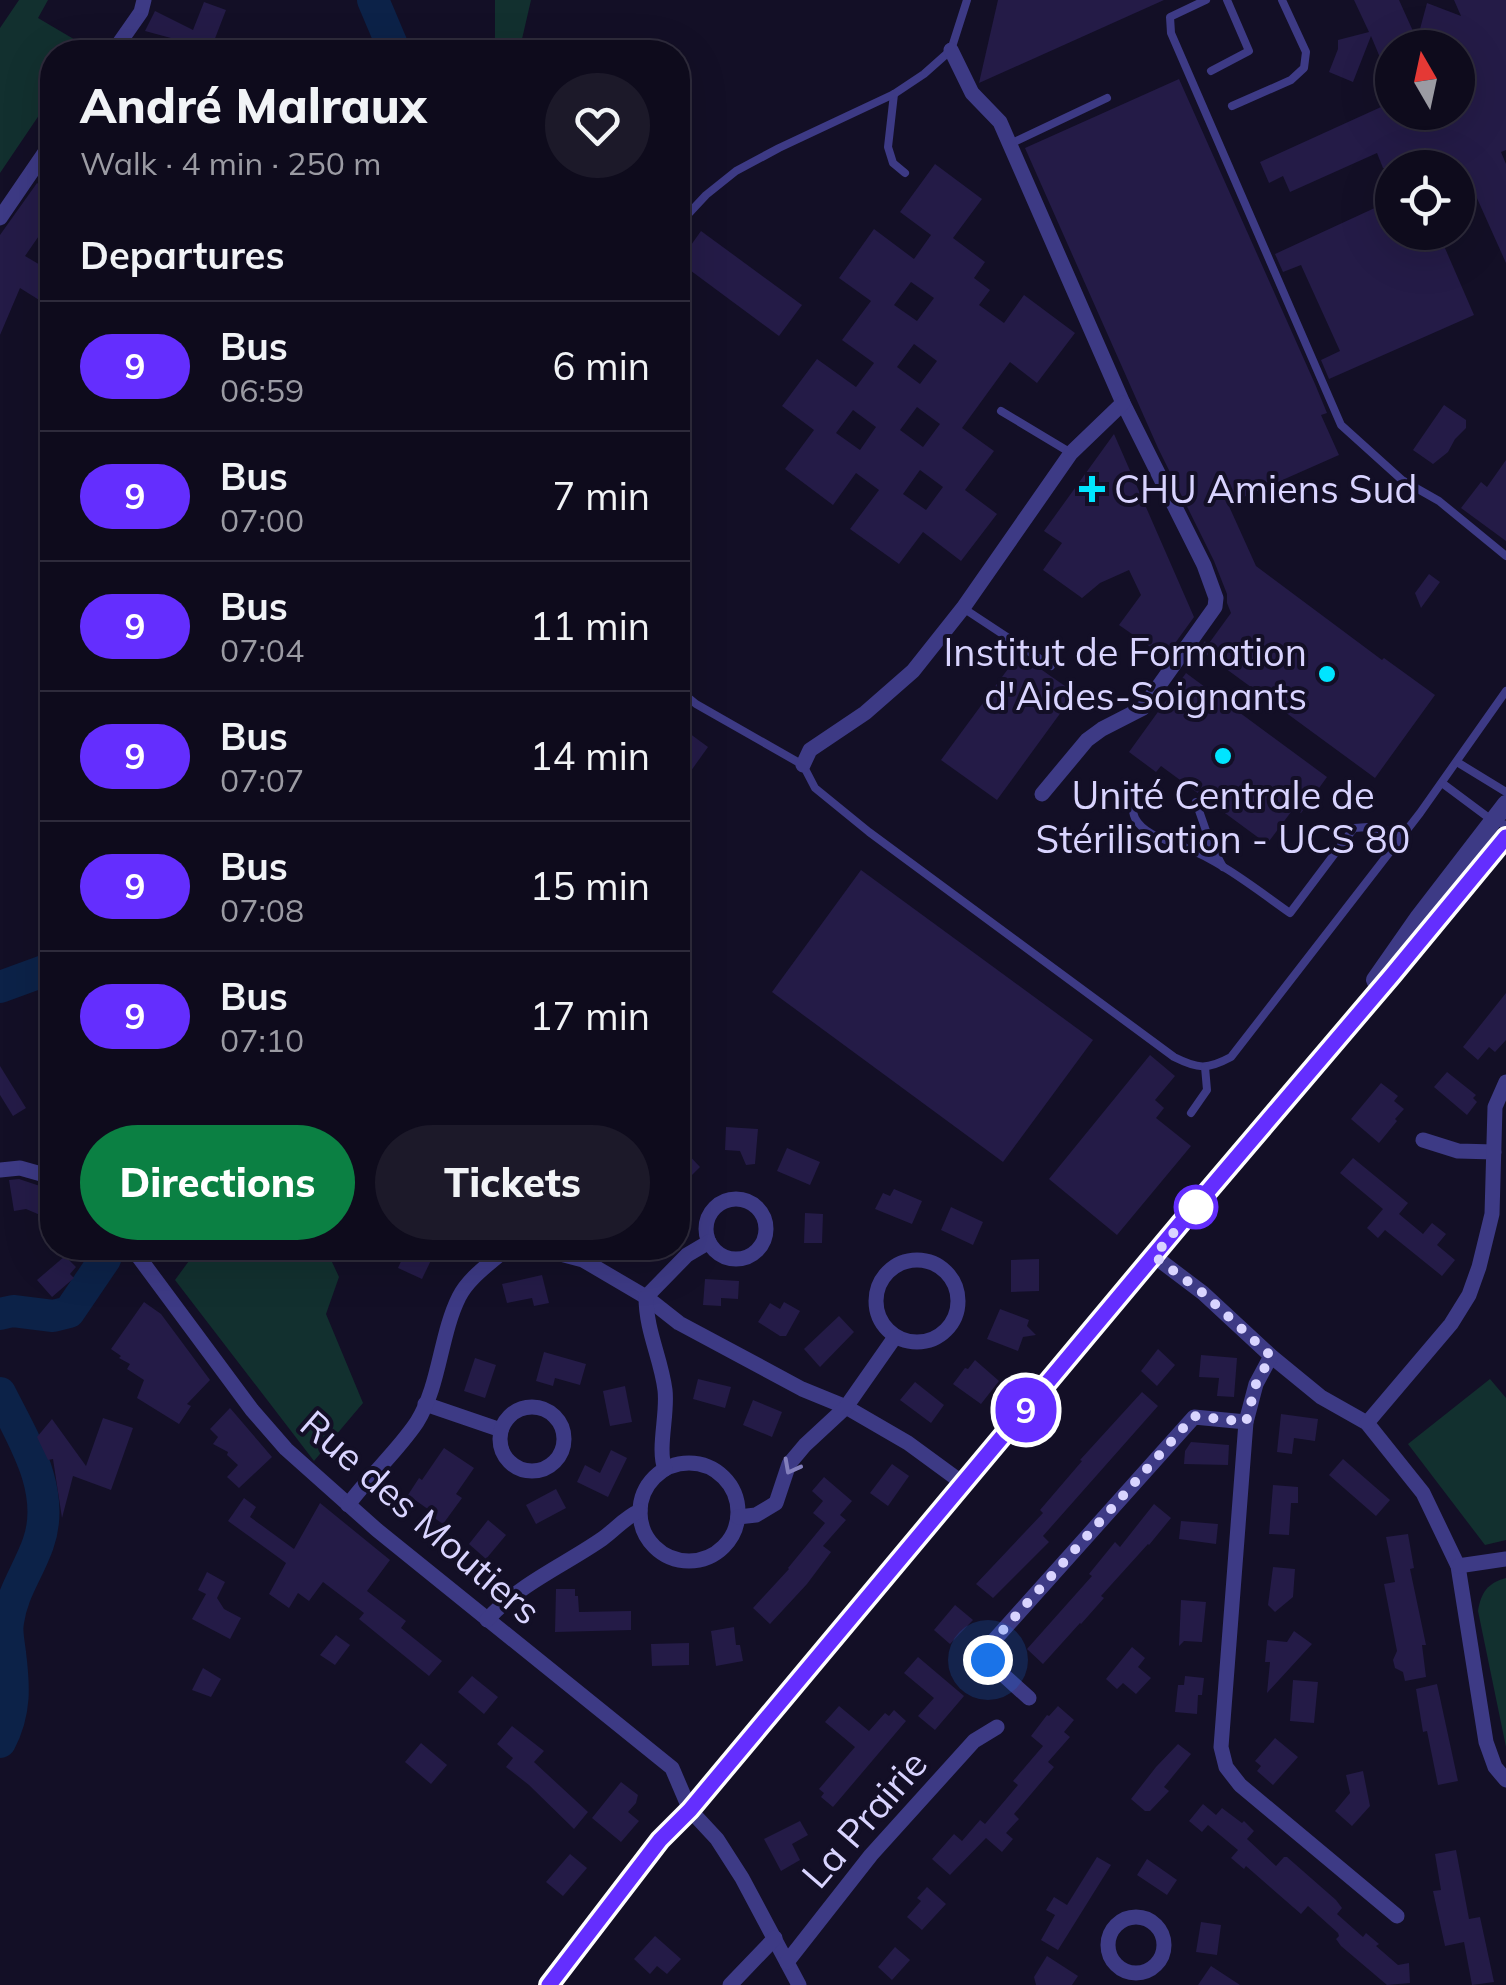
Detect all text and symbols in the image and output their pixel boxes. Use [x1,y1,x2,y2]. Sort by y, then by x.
north arrow [1375,30,1475,130]
map controls [1375,30,1475,250]
button: heart [545,73,650,178]
text: André Malraux [80,75,427,135]
text: Walk · 4 min · 250 m [80,143,381,183]
button: locate [1375,150,1475,250]
text: Departures [80,231,284,279]
text: Bus [220,322,288,370]
text: 6 min [553,342,650,390]
text: 9 [124,344,146,388]
text: 06:59 [220,370,304,410]
text: Bus [220,452,288,500]
place label: CHU Amiens Sud [1114,465,1417,513]
text: 7 min [553,472,650,520]
text: 9 [124,474,146,518]
marker: CHU Amiens Sud [1079,476,1105,502]
text: 07:00 [220,500,304,540]
text: Bus [220,582,288,630]
text: 11 min [530,602,650,650]
text: 9 [124,604,146,648]
place label: Institut de Formation d'Aides-Soignants [943,628,1307,720]
text: 07:04 [220,630,304,670]
marker: Institut de Formation d'Aides-Soignants [1316,663,1338,685]
text: Bus [220,712,288,760]
text: 14 min [530,732,650,780]
text: 9 [124,734,146,778]
marker: Unité Centrale de Stérilisation - UCS 80 [1212,745,1234,767]
text: 07:07 [220,760,304,800]
place label: Unité Centrale de Stérilisation - UCS 80 [1036,771,1410,863]
text: Bus [220,842,288,890]
text: 15 min [530,862,650,910]
text: 9 [124,864,146,908]
text: 07:08 [220,890,304,930]
text: Bus [220,972,288,1020]
text: 17 min [530,992,650,1040]
text: 9 [124,994,146,1038]
text: 07:10 [220,1020,304,1060]
button: Directions [80,1125,355,1240]
button: Tickets [375,1125,650,1240]
unlabelled marker [1175,1186,1217,1228]
line badge: 9 [994,1378,1058,1442]
text: 9 [1015,1388,1037,1432]
street label: Rue des Moutiers [291,1400,551,1634]
one-way arrow [784,1456,804,1474]
your location [963,1635,1013,1685]
street label: La Prairie [791,1740,937,1898]

